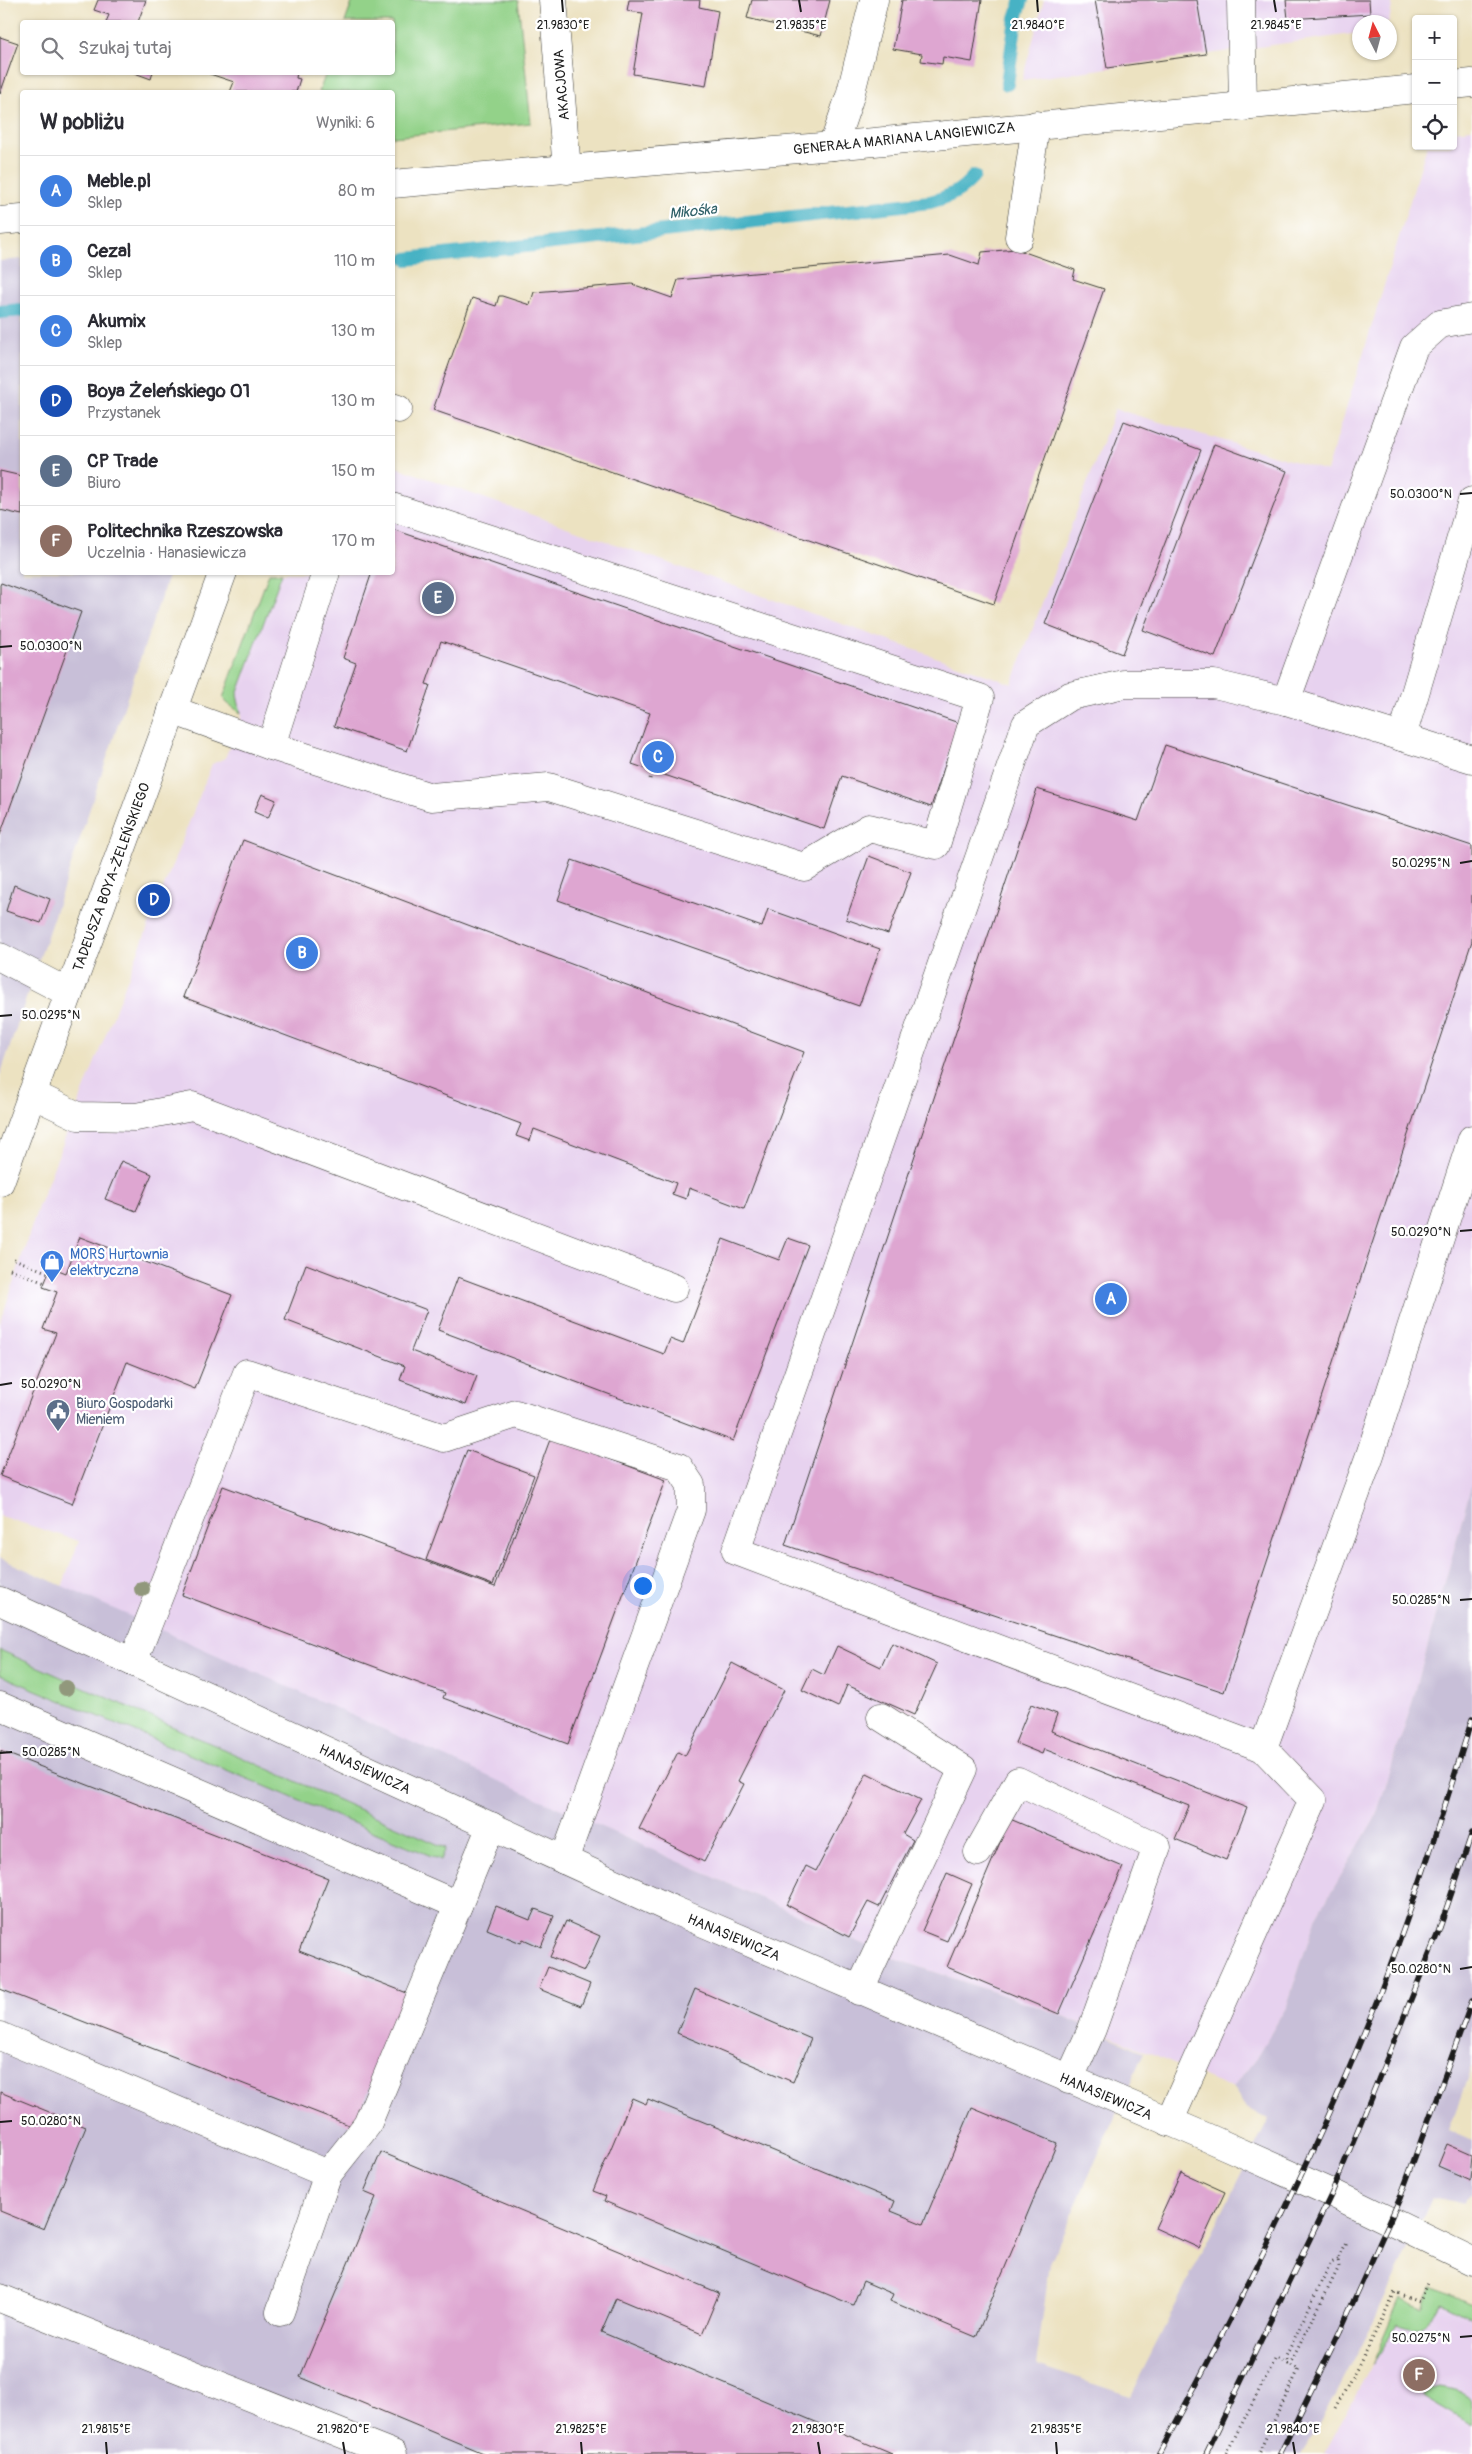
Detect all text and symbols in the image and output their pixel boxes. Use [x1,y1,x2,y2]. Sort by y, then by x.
north arrow [1352,15,1397,60]
map controls [1412,15,1457,150]
button: + [1412,15,1457,60]
text: 21.9830°E [537,18,589,33]
text: 21.9835°E [776,18,826,33]
text: 21.9840°E [1012,18,1064,33]
text: 21.9845°E [1250,18,1302,33]
search box [20,20,395,75]
icon: search [38,34,66,62]
text: Szukaj tutaj [78,36,172,60]
street label: AKACJOWA [550,49,573,121]
button: − [1412,60,1457,105]
button: locate [1412,105,1457,150]
text: W pobliżu [40,109,124,136]
text: Wyniki: 6 [316,113,375,133]
street label: GENERAŁA MARIANA LANGIEWICZA [792,118,1016,159]
text: Meble.pl [87,169,151,193]
text: A [51,181,61,201]
text: 80 m [338,181,375,201]
text: Sklep [87,193,122,213]
water label: Mikośka [668,199,719,223]
text: Cezal [87,239,131,263]
text: B [51,251,61,271]
text: 110 m [334,251,375,271]
text: Sklep [87,263,122,283]
text: Akumix [87,309,146,333]
text: C [51,321,61,341]
text: 130 m [331,321,375,341]
text: Sklep [87,333,122,353]
text: Boya Żeleńskiego 01 [87,379,250,403]
text: D [51,391,61,411]
text: 130 m [331,391,375,411]
text: Przystanek [87,403,161,423]
text: CP Trade [87,449,158,473]
text: E [52,461,60,481]
text: 150 m [331,461,375,481]
text: Biuro [87,473,121,493]
text: 50.0300°N [1390,487,1452,502]
text: Politechnika Rzeszowska [87,519,283,543]
text: F [51,531,61,551]
text: 170 m [332,531,375,551]
text: Uczelnia · Hanasiewicza [87,543,246,563]
pin: E [422,579,454,617]
text: 50.0300°N [20,639,82,654]
pin: C [642,738,674,776]
street label: TADEUSZA BOYA-ŻELEŃSKIEGO [69,780,153,974]
text: 50.0295°N [1392,856,1450,871]
pin: D [138,881,170,919]
pin: B [286,934,318,972]
text: 50.0295°N [22,1008,80,1023]
text: 50.0290°N [1391,1225,1451,1240]
place label: MORS Hurtownia elektryczna [70,1246,169,1279]
shop icon: MORS Hurtownia elektryczna [39,1249,65,1283]
pin: A [1095,1280,1127,1318]
text: 50.0290°N [21,1377,81,1392]
place label: Biuro Gospodarki Mieniem [76,1395,173,1428]
public building icon: Biuro Gospodarki Mieniem [45,1398,71,1432]
your location [630,1573,656,1599]
text: 50.0285°N [1392,1593,1450,1608]
street label: HANASIEWICZA [316,1741,413,1798]
text: 50.0285°N [22,1745,80,1760]
street label: HANASIEWICZA [685,1910,783,1965]
text: 50.0280°N [1391,1962,1451,1977]
street label: HANASIEWICZA [1057,2069,1155,2124]
text: 50.0280°N [21,2114,81,2129]
text: 50.0275°N [1392,2331,1450,2346]
pin: F [1403,2356,1435,2394]
text: 21.9815°E [82,2422,130,2437]
text: 21.9820°E [317,2422,369,2437]
text: 21.9825°E [556,2422,606,2437]
text: 21.9830°E [792,2422,844,2437]
text: 21.9835°E [1031,2422,1081,2437]
text: 21.9840°E [1267,2422,1319,2437]

